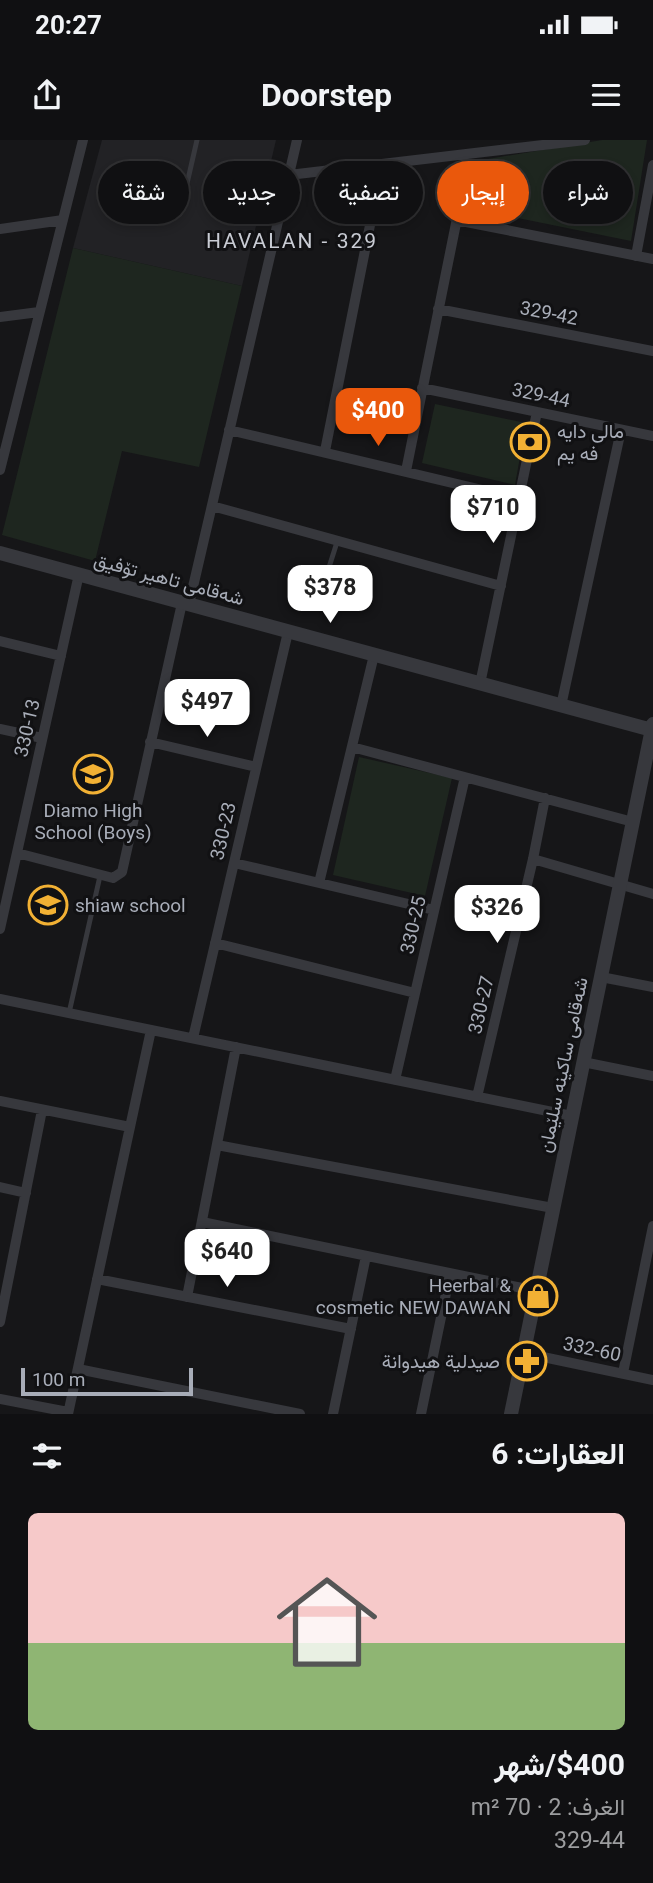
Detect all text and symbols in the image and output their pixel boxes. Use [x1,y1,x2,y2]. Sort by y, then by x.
text: 20:27 [35,10,102,40]
icon: share [28,76,66,114]
text: Doorstep [261,76,392,114]
icon: menu [587,76,625,114]
chip: شقة [98,161,189,224]
chip: جديد [203,161,300,224]
chip: تصفية [314,161,423,224]
chip: إيجار [437,161,529,224]
chip: شراء [543,161,633,224]
district label: HAVALAN - 329 [206,229,378,253]
street label: 329-42 [518,296,580,330]
street label: 329-44 [510,378,572,412]
pin: $400 [337,388,419,448]
text: $400 [352,397,404,424]
place label: مالى دايه فه يم [557,420,624,466]
bank icon: مالى دايه فه يم [509,421,551,463]
pin: $710 [452,486,534,545]
text: $710 [467,494,519,521]
street label: شەقامی تاهیر تۆفیق [91,548,247,610]
pin: $378 [289,566,371,625]
text: $378 [304,574,356,601]
pin: $497 [166,680,248,739]
text: $497 [181,688,233,715]
street label: 330-13 [9,697,45,759]
school or university icon: Diamo High School (Boys) [72,753,114,795]
place label: Diamo High School (Boys) [34,799,152,844]
street label: 330-23 [205,800,241,862]
school or university icon: shiaw school [27,884,69,926]
pin: $326 [456,886,538,945]
place label: shiaw school [75,894,186,917]
street label: 330-25 [395,894,431,956]
text: $326 [471,894,523,921]
street label: 330-27 [463,974,499,1036]
street label: شەقامی ساکینە سلێمان [533,975,593,1155]
pin: $640 [186,1230,268,1289]
text: $640 [201,1238,253,1265]
place label: Heerbal & cosmetic NEW DAWAN [316,1274,511,1319]
shop icon: Heerbal & cosmetic NEW DAWAN [517,1275,559,1317]
street label: 332-60 [561,1332,623,1366]
pharmacy icon: صيدلية هيدوانة [506,1340,548,1382]
place label: صيدلية هيدوانة [382,1350,500,1373]
scale bar [21,1365,192,1397]
text: 100 m [32,1368,85,1391]
text: العقارات: 6 [491,1436,625,1471]
icon: filters [28,1437,66,1475]
icon: home [264,1559,390,1685]
text: $400/شهر [494,1747,625,1782]
text: الغرف: 2 · 70 m² [471,1794,625,1821]
text: 329-44 [554,1827,625,1854]

